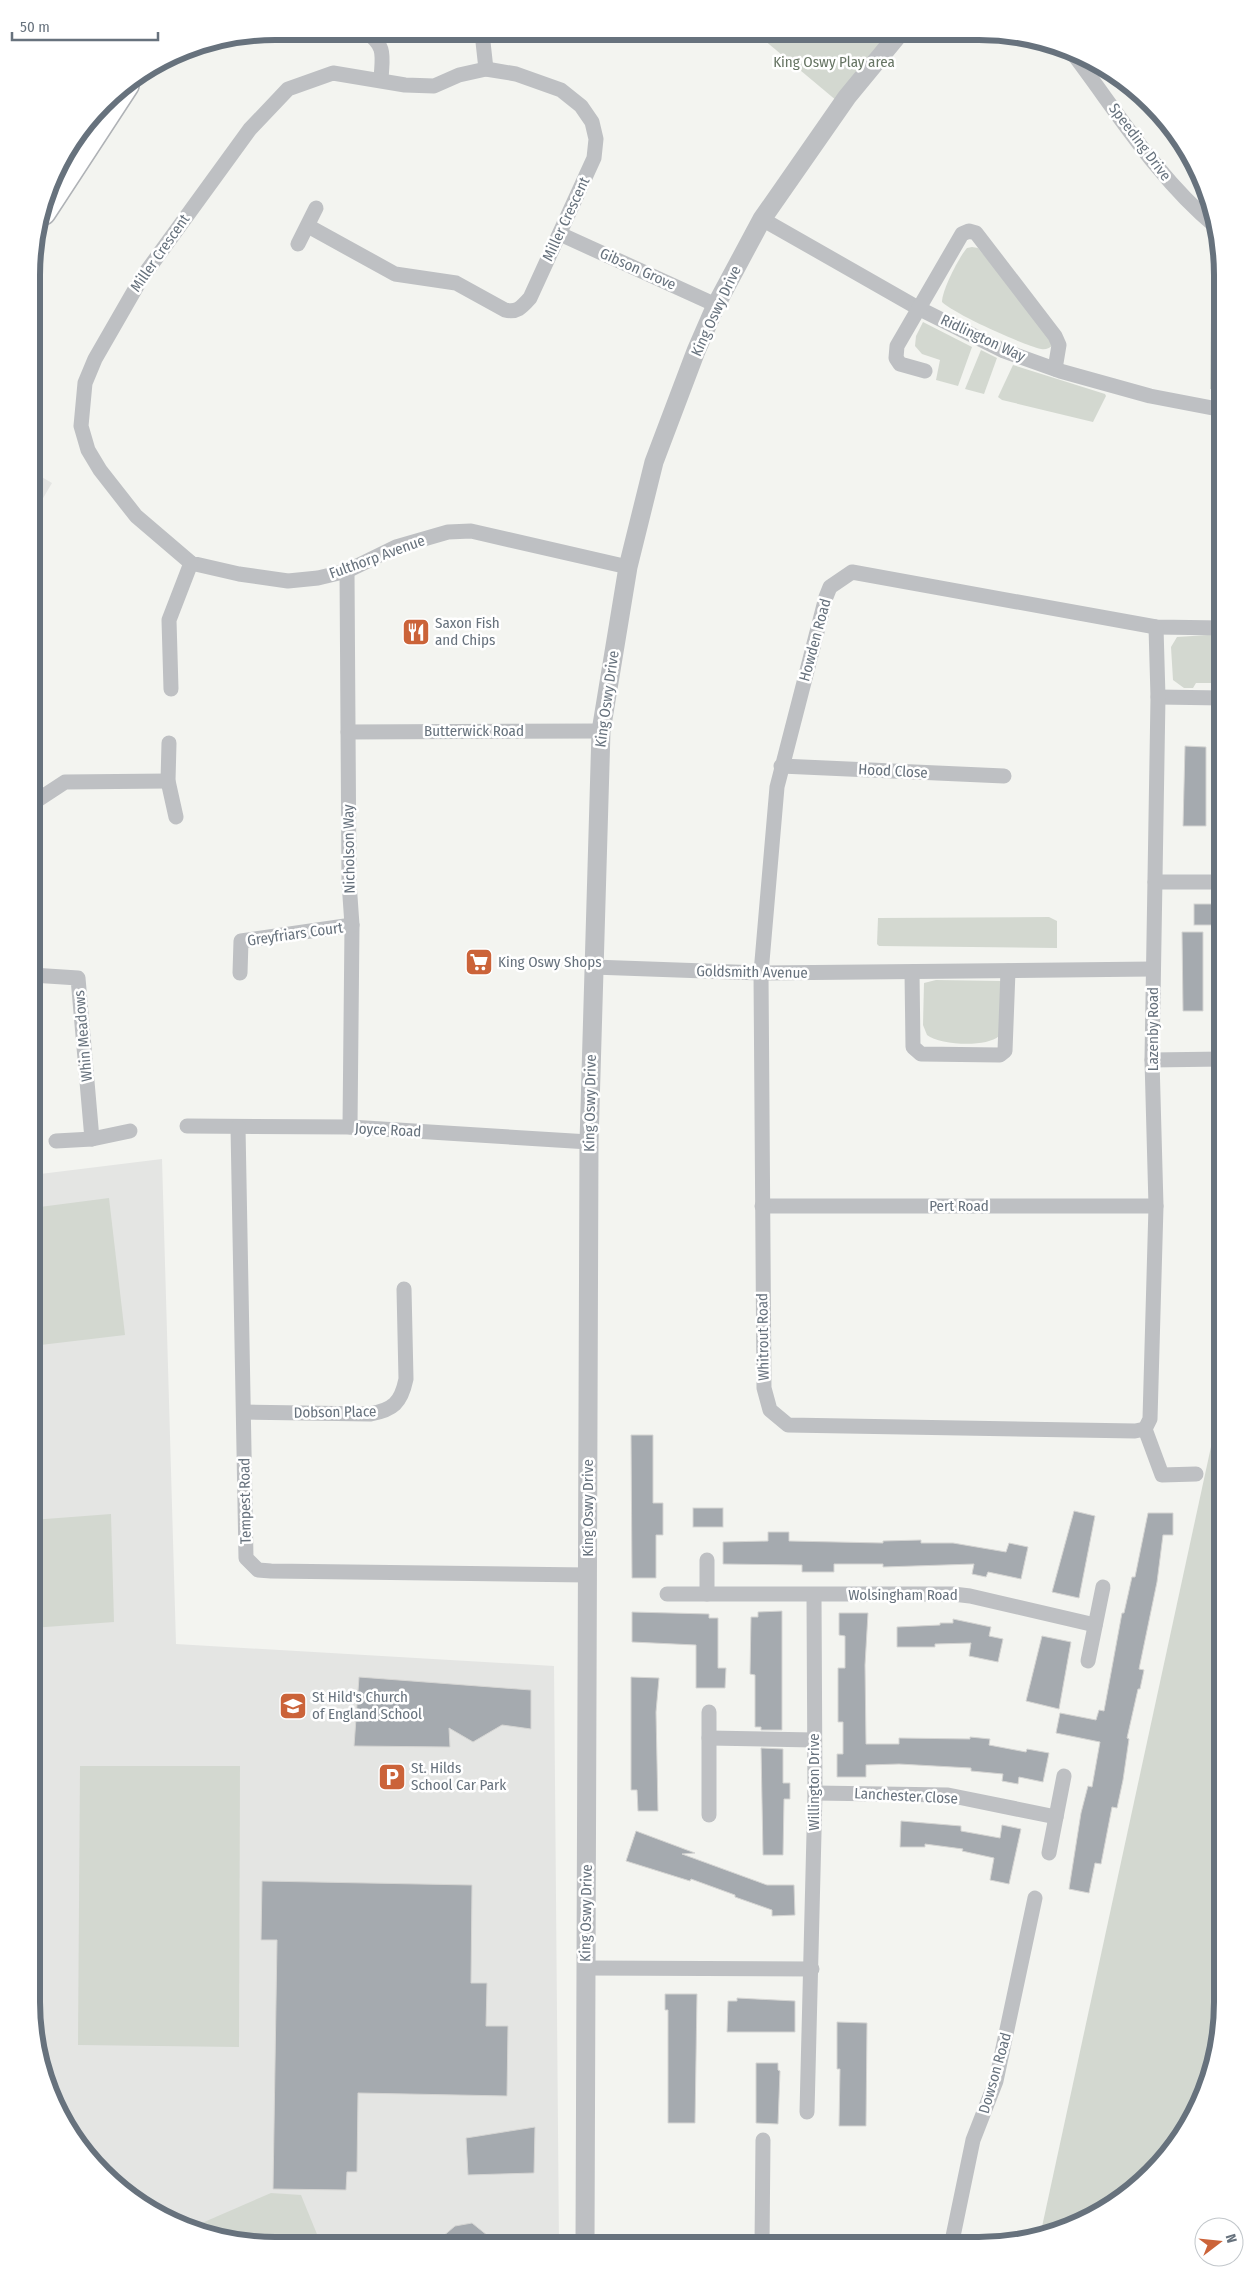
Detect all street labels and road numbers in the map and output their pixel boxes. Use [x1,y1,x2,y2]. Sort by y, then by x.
street label: Speeding Drive [1105,100,1175,184]
street label: Miller Crescent [539,174,593,264]
street label: Miller Crescent [127,211,193,295]
street label: Gibson Grove [597,244,679,294]
street label: King Oswy Drive [687,263,745,359]
street label: Ridlington Way [938,311,1028,366]
street label: Fulthorp Avenue [327,531,427,583]
street label: Howden Road [795,597,835,683]
street label: King Oswy Drive [591,649,623,749]
street label: Butterwick Road [424,722,524,740]
street label: Hood Close [858,760,928,782]
street label: Nicholson Way [339,804,359,894]
street label: Greyfriars Court [246,918,344,950]
street label: Goldsmith Avenue [696,962,808,982]
street label: Lazenby Road [1144,987,1162,1071]
street label: Whin Meadows [70,989,96,1083]
street label: King Oswy Drive [580,1054,600,1152]
street label: Joyce Road [354,1119,422,1141]
street label: Pert Road [929,1197,989,1215]
street label: Whitrout Road [753,1293,773,1381]
street label: Dobson Place [293,1402,377,1422]
street label: Tempest Road [235,1458,255,1544]
street label: King Oswy Drive [579,1459,597,1557]
street label: Wolsingham Road [848,1586,958,1604]
street label: Willington Drive [805,1733,823,1831]
street label: Lanchester Close [854,1784,958,1808]
street label: King Oswy Drive [576,1864,596,1962]
street label: Dowson Road [975,2030,1015,2116]

